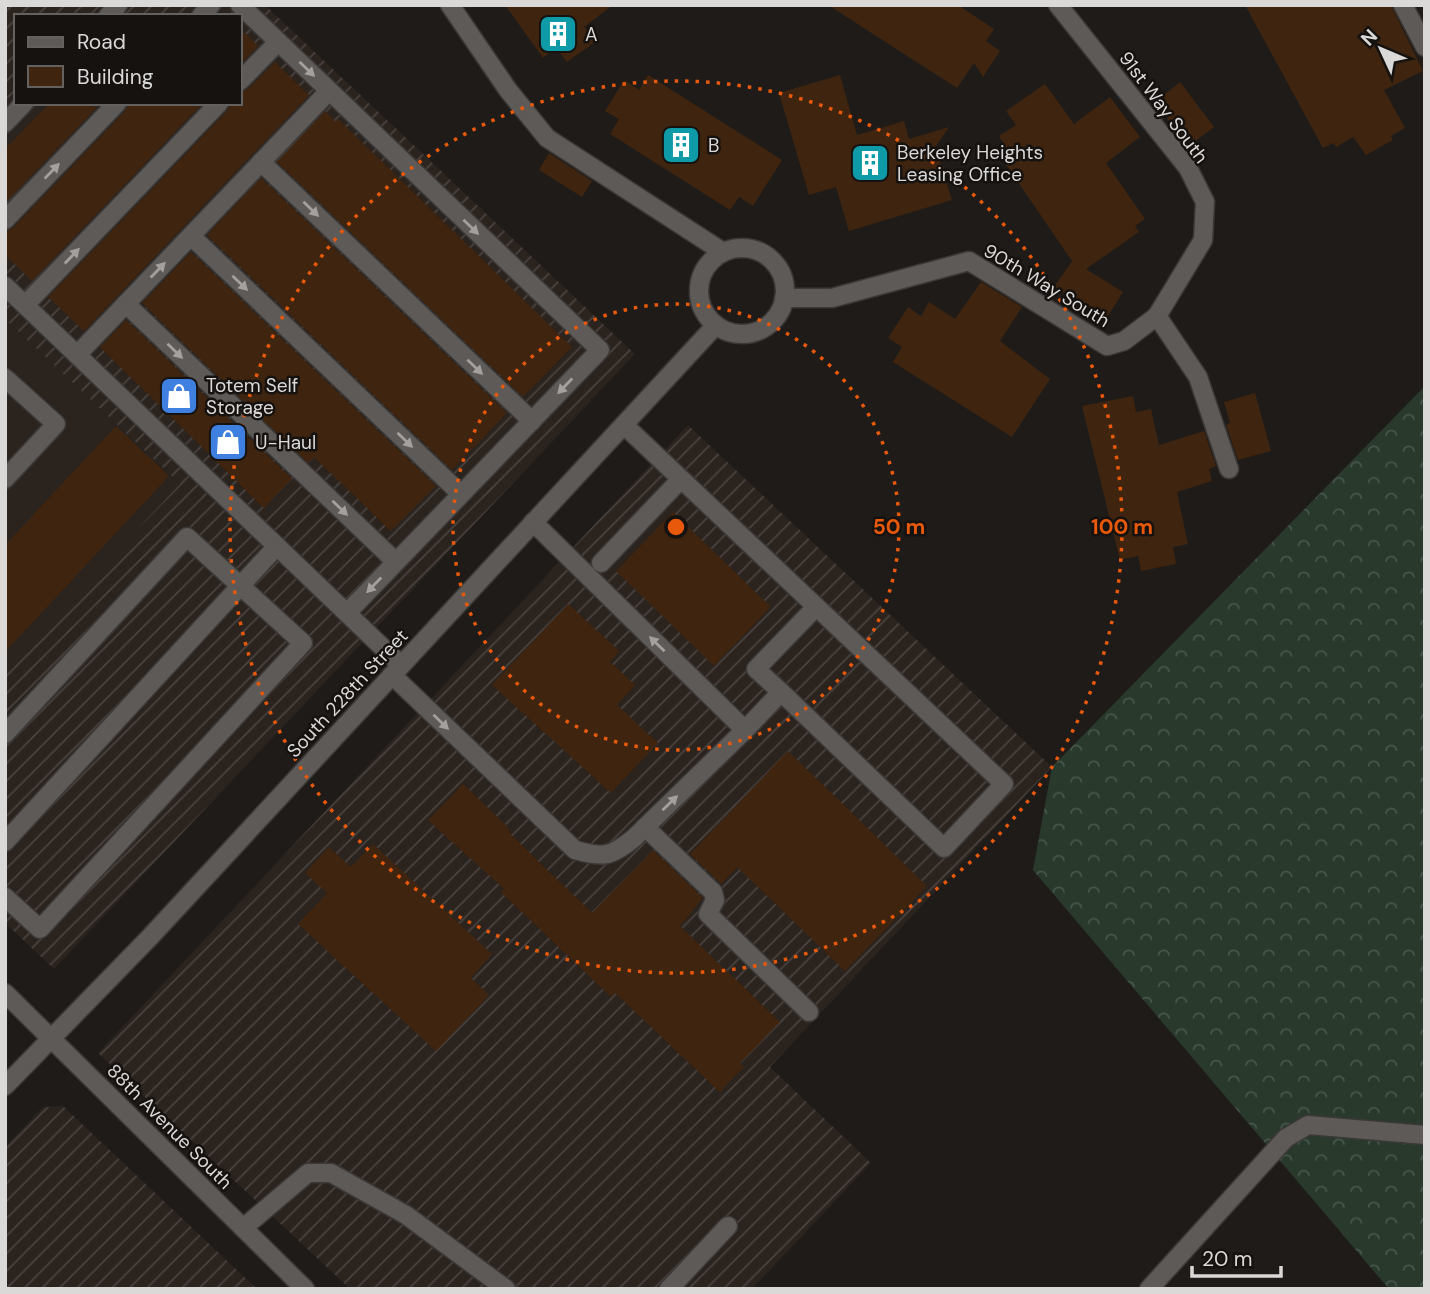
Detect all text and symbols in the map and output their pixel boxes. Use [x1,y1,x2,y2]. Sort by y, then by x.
building icon: A [537,13,579,55]
legend [14,14,242,105]
north arrow [1346,14,1416,84]
place label: A [585,22,598,47]
text: N [1355,24,1383,51]
text: Road [77,28,126,56]
street label: 91st Way South [1113,46,1214,168]
one-way arrow [298,61,315,77]
text: Building [77,63,154,91]
building icon: B [660,124,702,166]
place label: B [708,133,719,158]
place label: Berkeley Heights Leasing Office [897,140,1043,187]
building icon: Berkeley Heights Leasing Office [849,142,891,184]
one-way arrow [44,163,60,180]
one-way arrow [302,201,319,217]
one-way arrow [462,218,479,234]
street label: 90th Way South [979,238,1114,333]
one-way arrow [64,248,80,265]
one-way arrow [150,262,166,279]
one-way arrow [231,275,248,291]
one-way arrow [167,342,184,359]
one-way arrow [466,358,483,374]
place label: Totem Self Storage [206,373,298,420]
shop icon: Totem Self Storage [158,375,200,417]
one-way arrow [557,377,574,394]
shop icon: U-Haul [207,421,249,463]
place label: U-Haul [255,430,316,455]
one-way arrow [396,432,413,449]
one-way arrow [331,500,348,516]
text: 50 m [873,513,925,541]
text: 100 m [1091,513,1153,541]
centre of rings [664,515,688,539]
one-way arrow [367,576,383,593]
street label: South 228th Street [281,624,413,763]
one-way arrow [649,636,666,653]
one-way arrow [432,714,449,730]
one-way arrow [661,795,678,811]
street label: 88th Avenue South [102,1058,238,1194]
scale bar [1192,1234,1281,1278]
text: 20 m [1202,1245,1253,1273]

